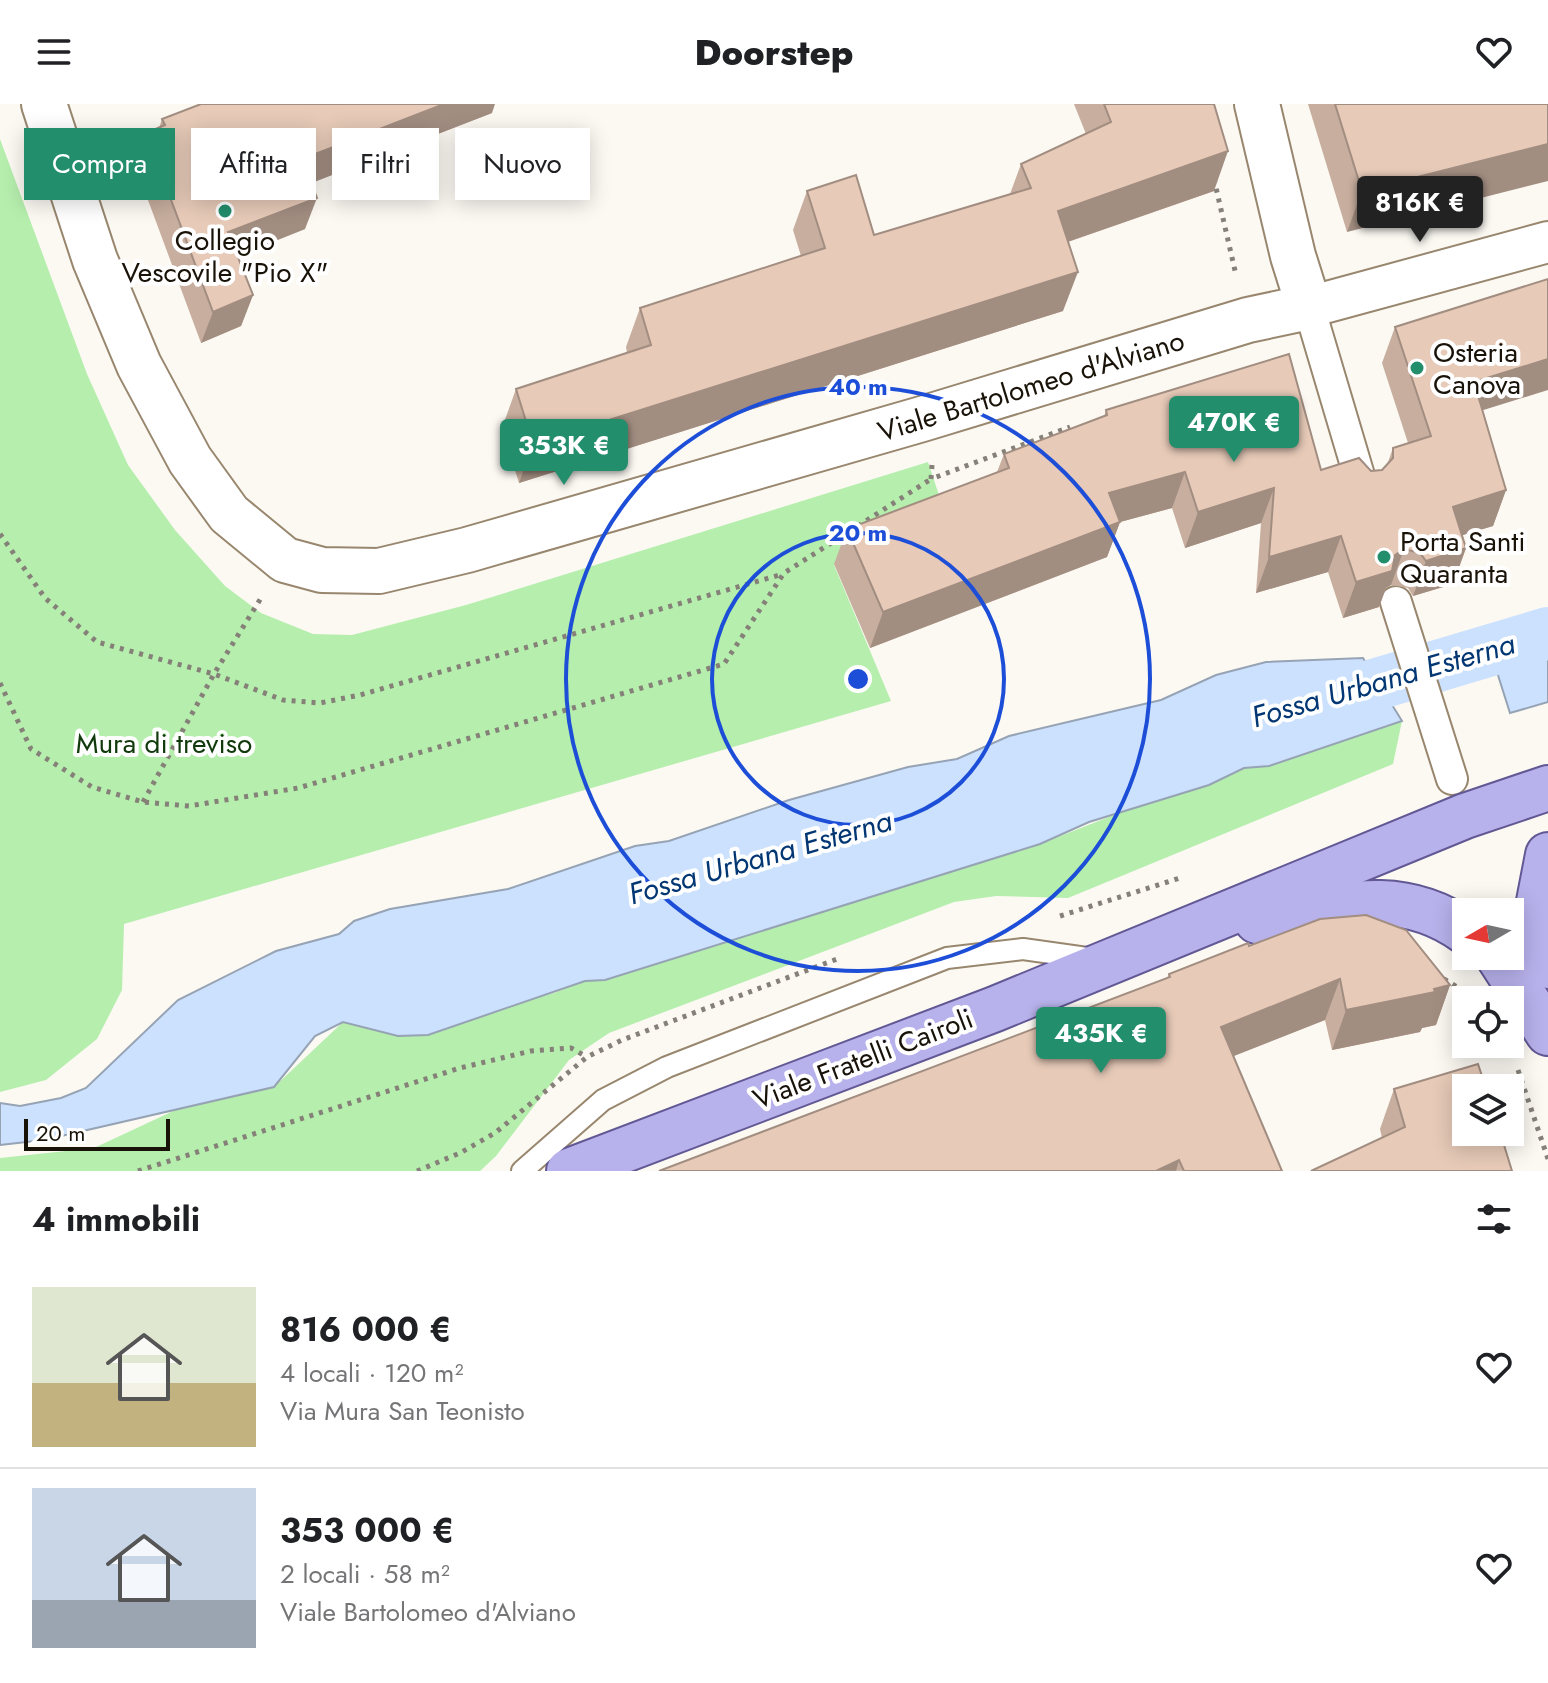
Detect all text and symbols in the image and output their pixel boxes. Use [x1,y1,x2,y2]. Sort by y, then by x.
text: Doorstep [694,26,854,78]
icon: menu [32,30,76,74]
icon: heart [1472,30,1516,74]
chip: Compra [24,128,175,200]
chip: Affitta [191,128,316,200]
chip: Filtri [332,128,439,200]
chip: Nuovo [455,128,590,200]
pin: 816K € [1355,176,1485,244]
text: 816K € [1375,183,1465,221]
marker: Collegio Vescovile "Pio X" [216,202,234,220]
place label: Collegio Vescovile "Pio X" [122,220,328,293]
street label: Viale Bartolomeo d'Alviano [873,320,1189,452]
place label: Osteria Canova [1433,332,1521,405]
marker: Osteria Canova [1408,359,1426,377]
text: 40 m [828,369,888,404]
pin: 470K € [1169,396,1299,464]
text: 470K € [1187,403,1281,441]
pin: 353K € [499,419,629,487]
text: 353K € [518,426,610,464]
text: 20 m [829,515,887,550]
place label: Porta Santi Quaranta [1400,521,1526,594]
marker: Porta Santi Quaranta [1375,548,1393,566]
water label: Fossa Urbana Esterna [1246,622,1520,738]
centre of rings [844,665,872,693]
park label: Mura di treviso [76,723,252,764]
water label: Fossa Urbana Esterna [623,799,897,915]
north arrow [1452,898,1524,970]
map controls [1452,898,1524,1146]
button: locate [1452,986,1524,1058]
street label: Viale Fratelli Cairoli [747,998,979,1120]
pin: 435K € [1036,1007,1166,1075]
text: 435K € [1054,1014,1148,1052]
button: layers [1452,1074,1524,1146]
scale bar [24,1115,170,1151]
text: 20 m [36,1117,85,1149]
text: 4 immobili [32,1195,200,1244]
icon: filters [1472,1197,1516,1241]
text: 816 000 € [280,1305,452,1354]
icon: home [96,1319,192,1415]
icon: heart [1472,1345,1516,1389]
text: 4 locali · 120 m² [280,1354,463,1392]
text: Via Mura San Teonisto [280,1392,525,1430]
text: 353 000 € [280,1506,454,1555]
icon: home [96,1520,192,1616]
icon: heart [1472,1546,1516,1590]
text: 2 locali · 58 m² [280,1555,450,1593]
text: Viale Bartolomeo d'Alviano [280,1593,576,1631]

